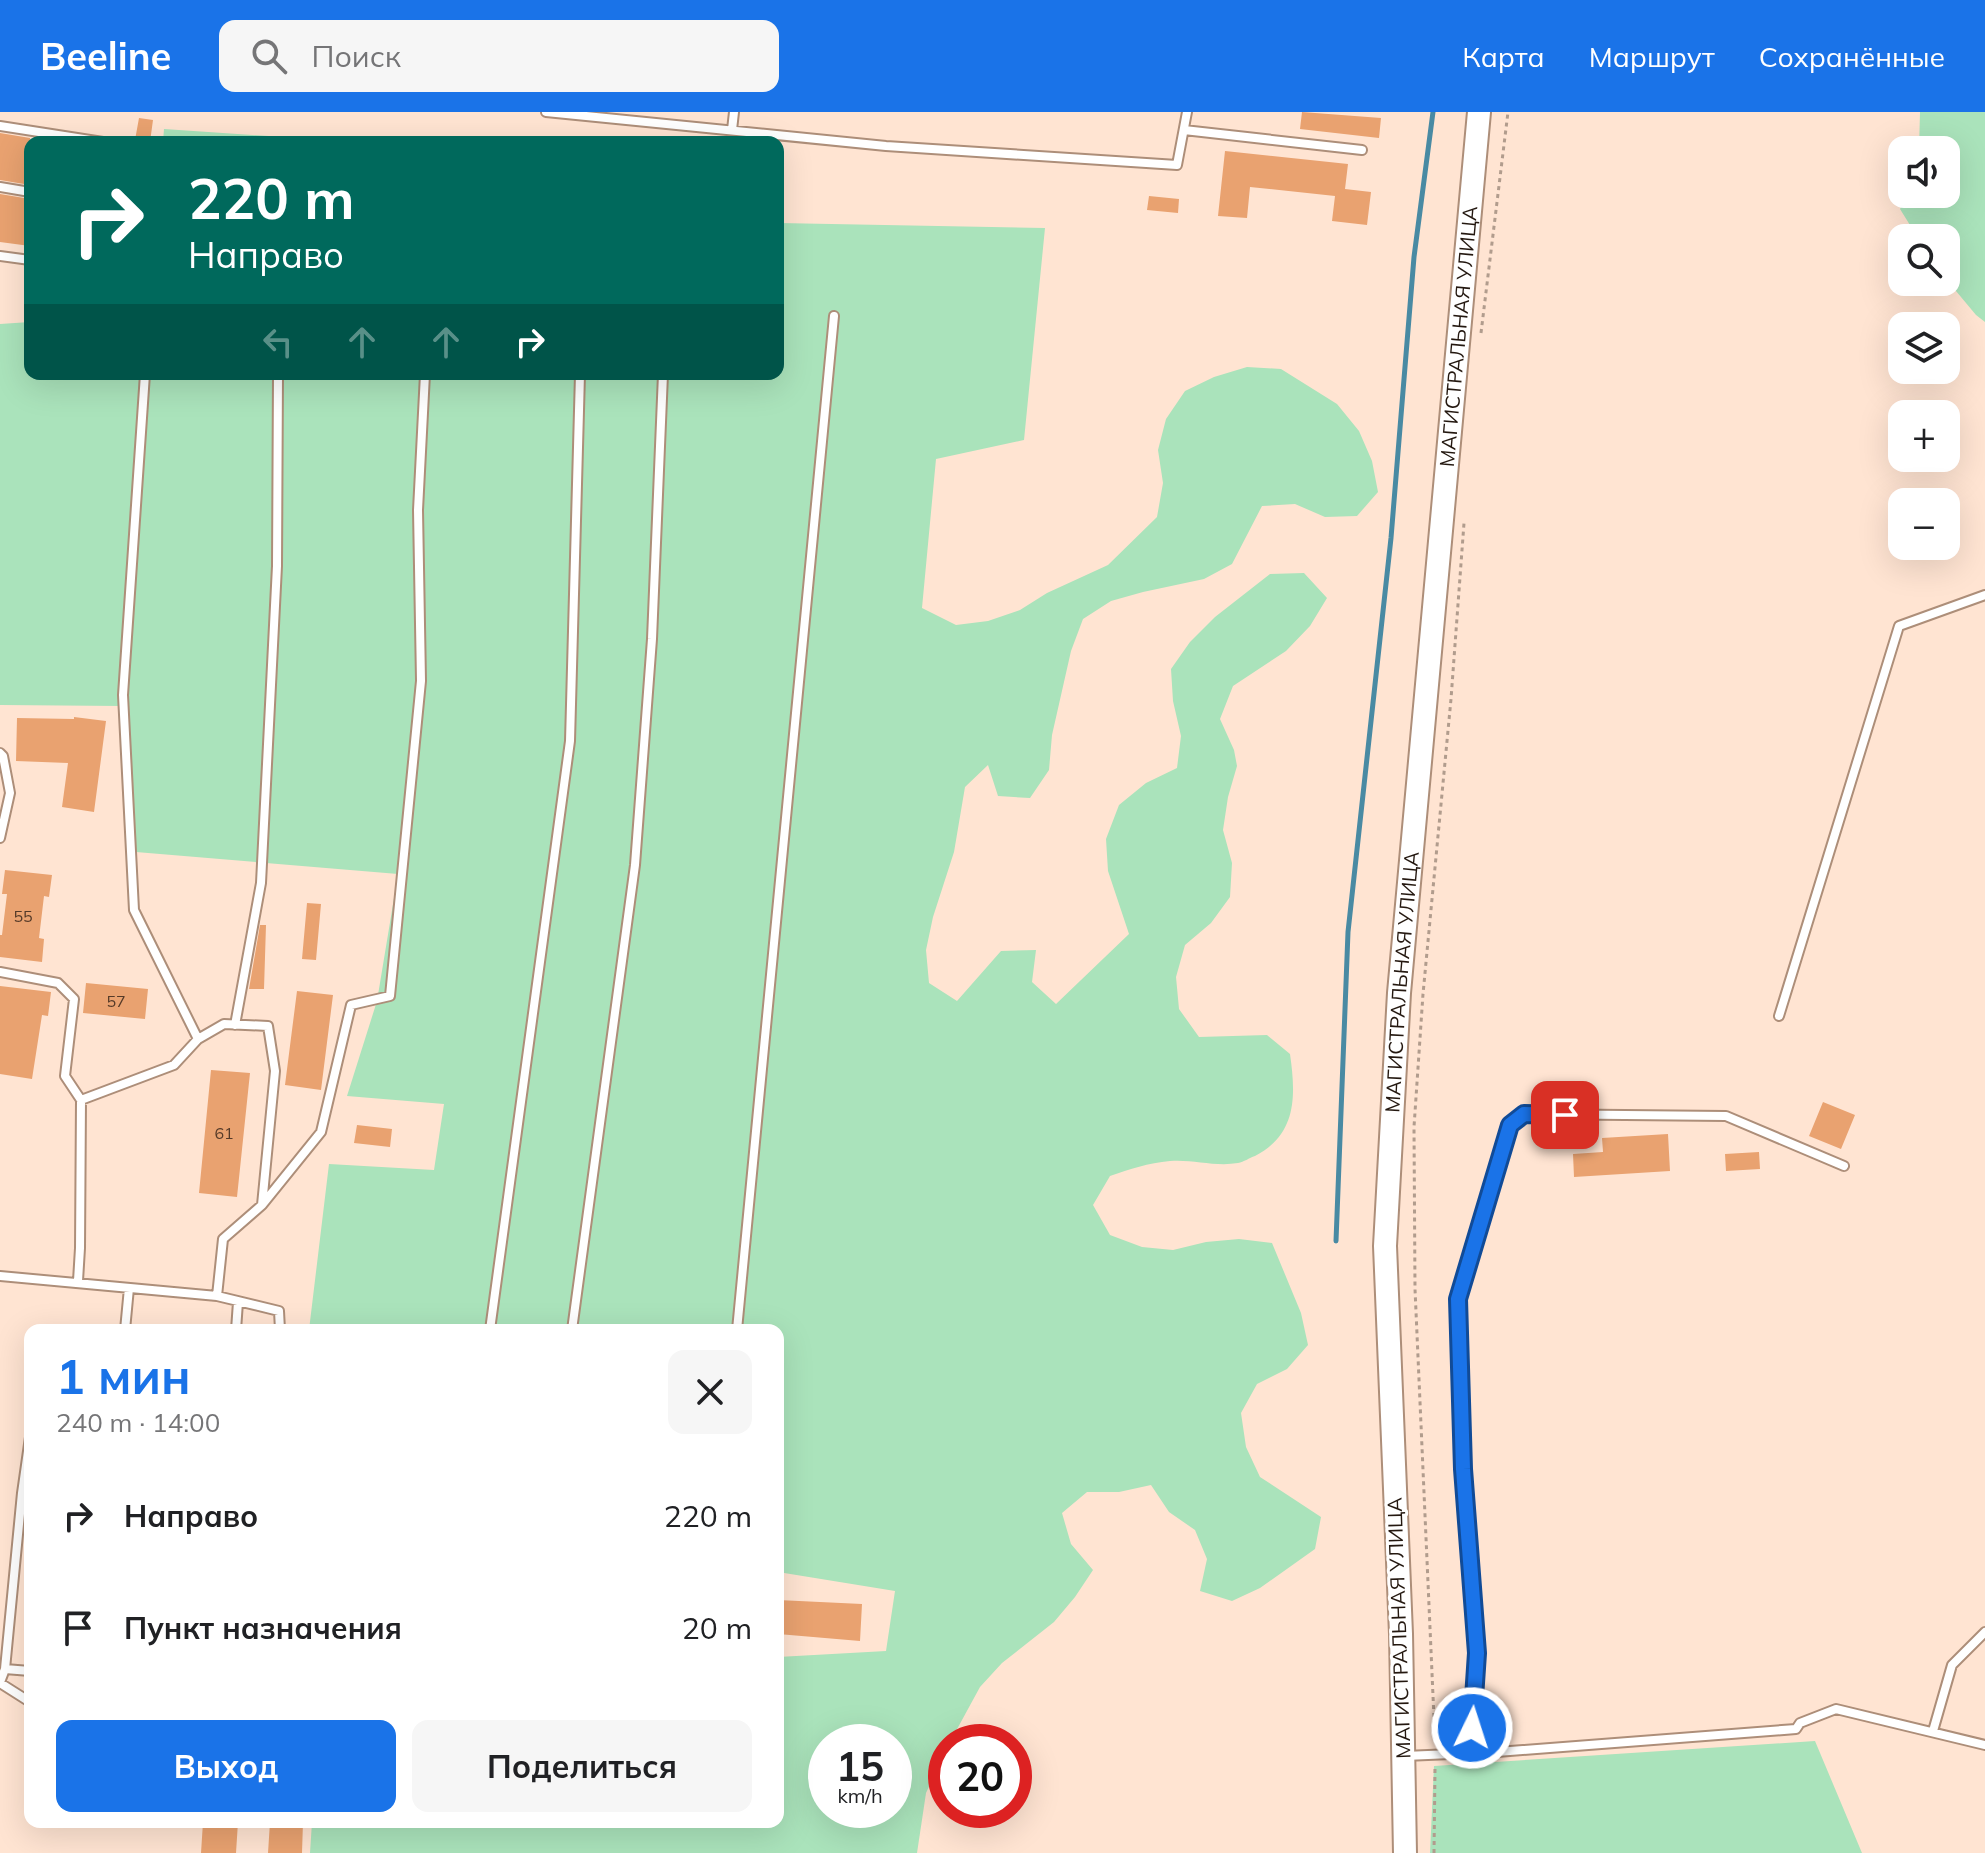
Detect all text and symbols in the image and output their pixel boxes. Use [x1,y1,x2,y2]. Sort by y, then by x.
search box [219,20,779,92]
text: Beeline [40,32,171,80]
icon: search [247,34,291,78]
text: Поиск [311,37,401,75]
text: Карта [1462,39,1545,74]
text: Маршрут [1589,39,1715,74]
text: Сохранённые [1759,39,1945,74]
map controls [1888,136,1960,560]
button: sound [1888,136,1960,208]
text: 220 m [188,163,355,233]
icon: right [56,168,160,272]
street label: МАГИСТРАЛЬНАЯ УЛИЦА [1434,205,1482,468]
button: search [1888,224,1960,296]
text: Направо [188,232,344,277]
button: layers [1888,312,1960,384]
icon: left [256,320,300,364]
icon: ahead [340,320,384,364]
icon: ahead [424,320,468,364]
icon: right [508,320,552,364]
button: + [1888,400,1960,472]
button: − [1888,488,1960,560]
street label: МАГИСТРАЛЬНАЯ УЛИЦА [1379,850,1424,1113]
house number: 55 [13,906,33,926]
house number: 57 [106,991,126,1011]
pin [1531,1081,1599,1149]
icon: arrive [1543,1093,1587,1137]
house number: 61 [214,1123,234,1143]
text: 1 мин [56,1346,191,1406]
button: close [668,1350,752,1434]
text: 240 m · 14:00 [56,1406,220,1439]
icon: right [56,1494,100,1538]
text: Направо [124,1497,258,1535]
text: 220 m [664,1497,752,1535]
street label: МАГИСТРАЛЬНАЯ УЛИЦА [1381,1497,1416,1759]
icon: arrive [56,1606,100,1650]
text: Пункт назначения [124,1609,402,1647]
text: 20 m [682,1609,752,1647]
position arrow [1430,1686,1514,1770]
button: Выход [56,1720,396,1812]
button: Поделиться [412,1720,752,1812]
speed limit sign: 20 [928,1724,1032,1828]
text: 15 [836,1741,884,1791]
text: km/h [837,1783,883,1808]

